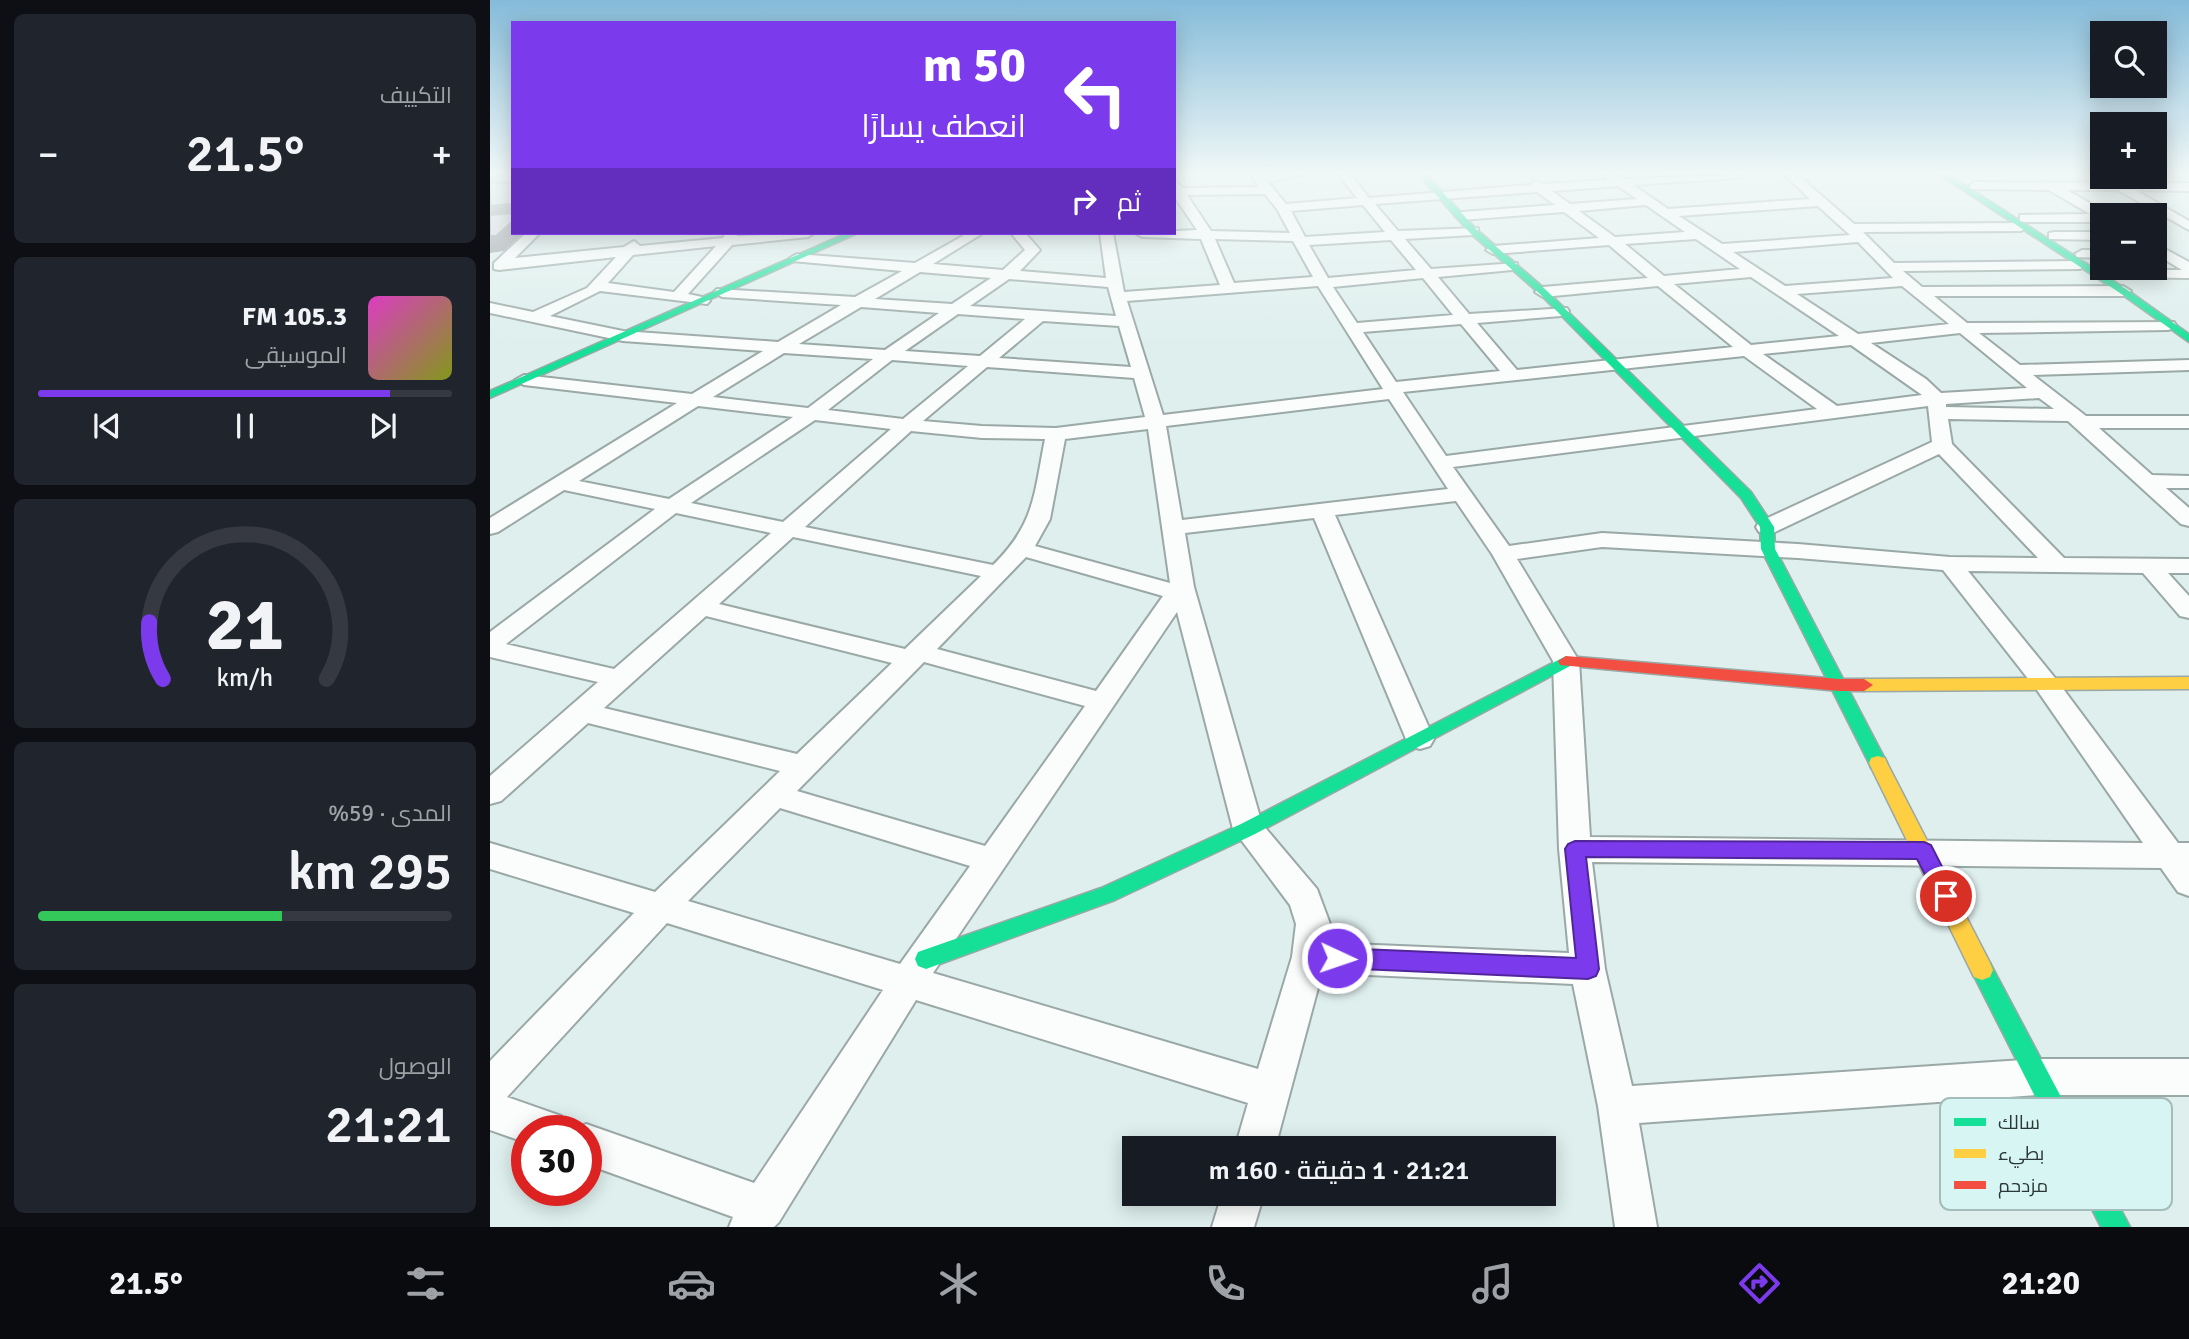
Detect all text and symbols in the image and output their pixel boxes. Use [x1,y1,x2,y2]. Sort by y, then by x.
map controls [2090,21,2167,280]
button: search [2090,21,2167,98]
text: 50 m [923,35,1026,95]
icon: left [1050,49,1141,140]
text: التكييف [380,81,452,110]
text: انعطف يسارًا [861,107,1026,146]
button: + [2090,112,2167,189]
text: 21.5° [186,122,304,186]
text: − [38,131,59,178]
text: + [431,131,452,178]
icon: right [1065,182,1103,220]
text: ثم [1117,187,1141,219]
button: − [2090,203,2167,280]
text: 105.3 FM [242,301,347,333]
text: الموسيقى [245,341,347,370]
icon: previous [88,407,126,445]
icon: pause [226,407,264,445]
icon: next [364,407,402,445]
text: 21 [206,582,284,671]
text: km/h [217,662,273,693]
text: المدى · 59% [328,799,452,828]
text: 295 km [288,840,452,904]
pin [1916,866,1976,926]
icon: arrive [1927,877,1965,915]
position arrow [1300,921,1374,995]
text: الوصول [379,1052,452,1081]
text: 21:21 [325,1093,452,1157]
legend [1940,1098,2172,1210]
text: سالك [1998,1111,2040,1135]
speed limit sign: 30 [511,1115,602,1206]
text: بطيء [1998,1142,2044,1168]
text: 21:21 · 1 دقيقة · 160 m [1209,1155,1469,1187]
text: مزدحم [1998,1174,2048,1199]
icon: filters [401,1259,450,1308]
icon: car [667,1259,716,1308]
icon: climate [934,1259,983,1308]
icon: phone [1201,1259,1250,1308]
icon: music [1468,1259,1517,1308]
icon: directions [1735,1259,1784,1308]
text: 21.5° [109,1264,183,1303]
text: 21:20 [2002,1264,2080,1303]

